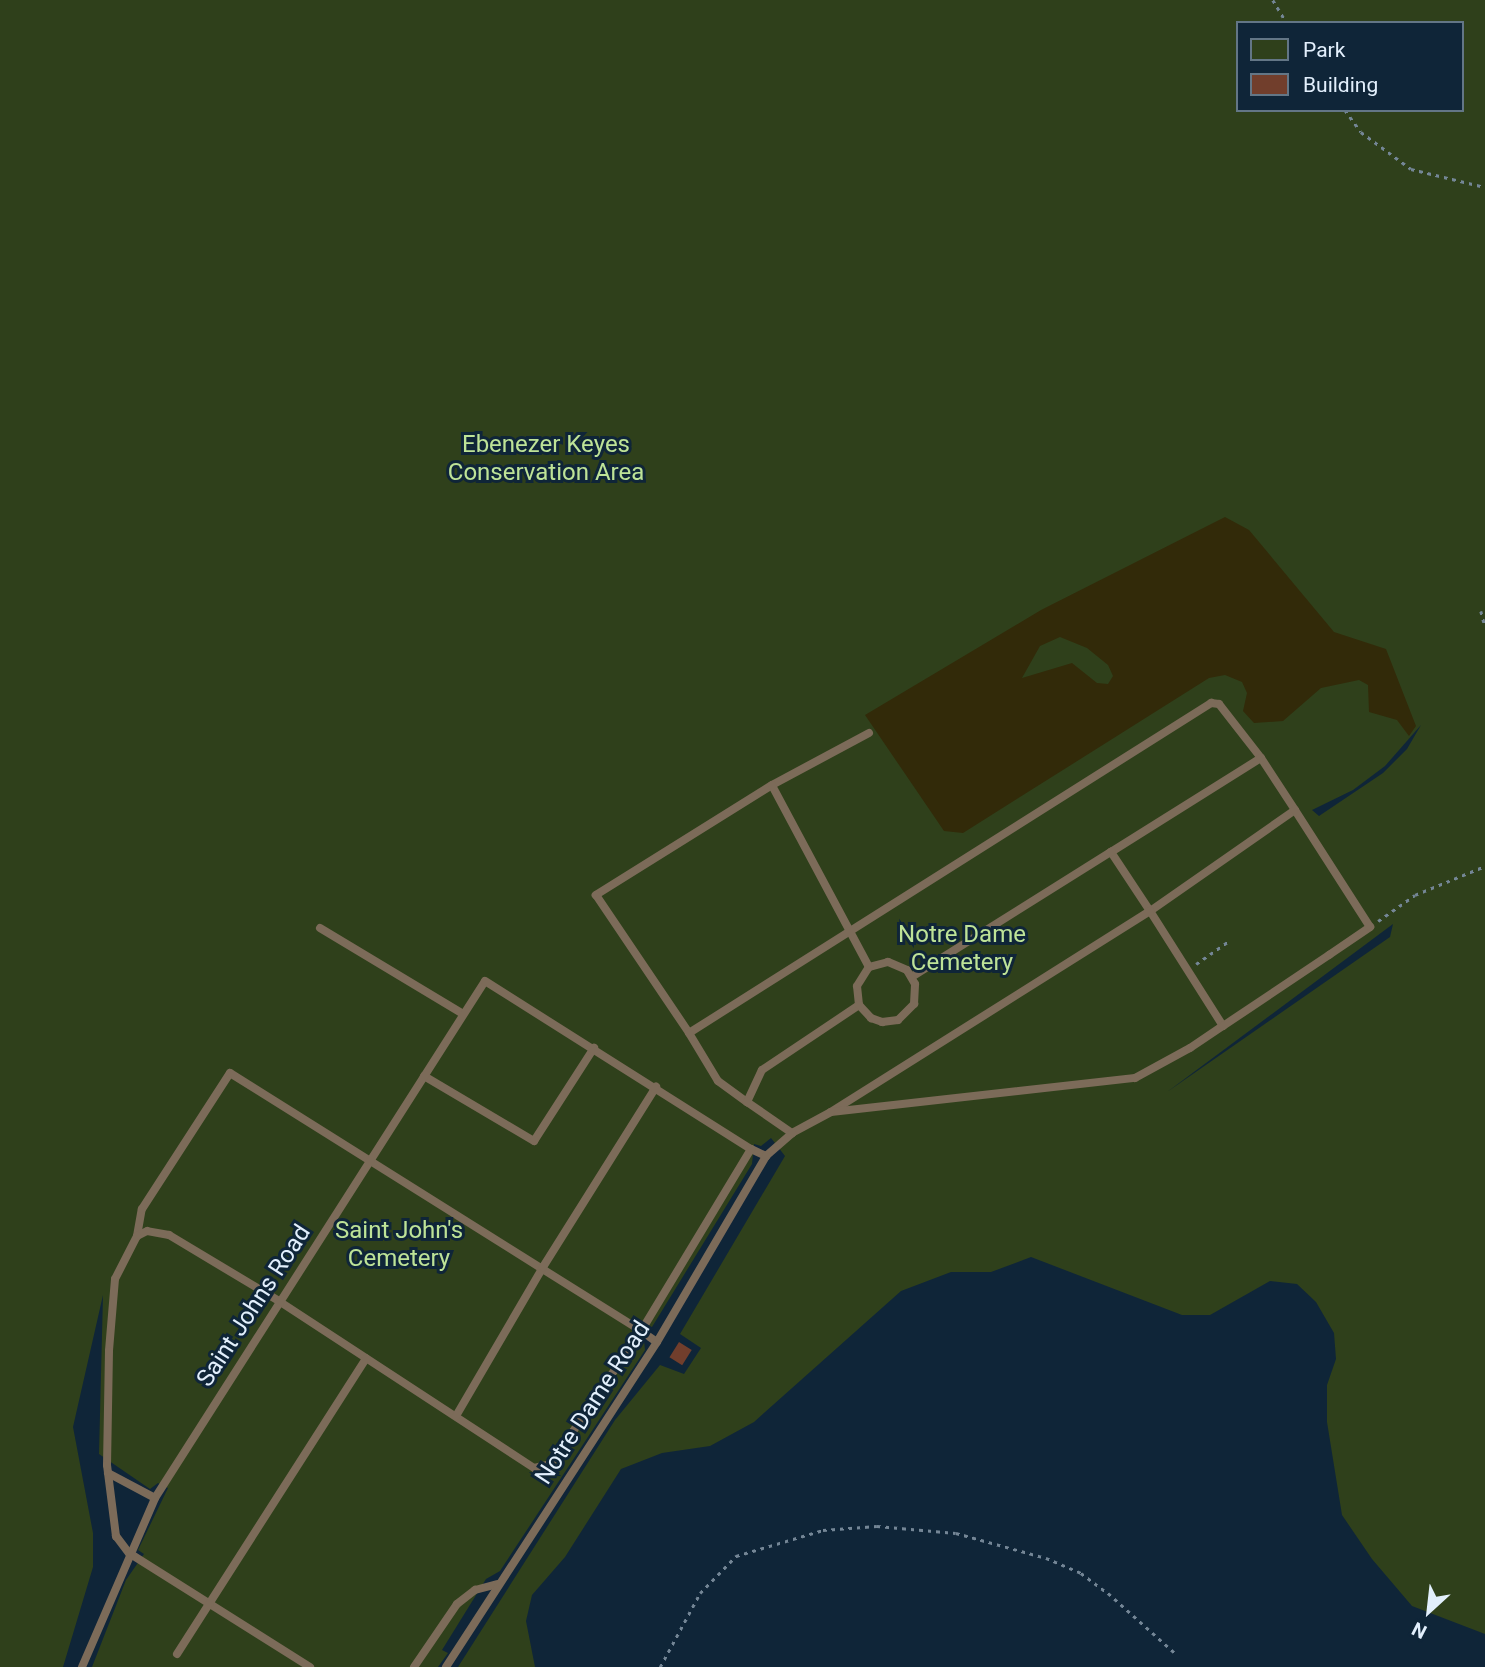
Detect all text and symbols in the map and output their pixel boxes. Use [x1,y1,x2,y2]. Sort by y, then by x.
legend [1236,21,1464,112]
text: Park [1303,38,1345,62]
text: Building [1303,73,1378,97]
park label: Ebenezer Keyes Conservation Area [448,431,644,487]
park label: Notre Dame Cemetery [898,921,1026,977]
park label: Saint John's Cemetery [335,1217,463,1273]
street label: Saint Johns Road [191,1220,317,1392]
street label: Notre Dame Road [529,1316,657,1490]
north arrow [1394,1576,1464,1646]
text: N [1408,1617,1430,1643]

